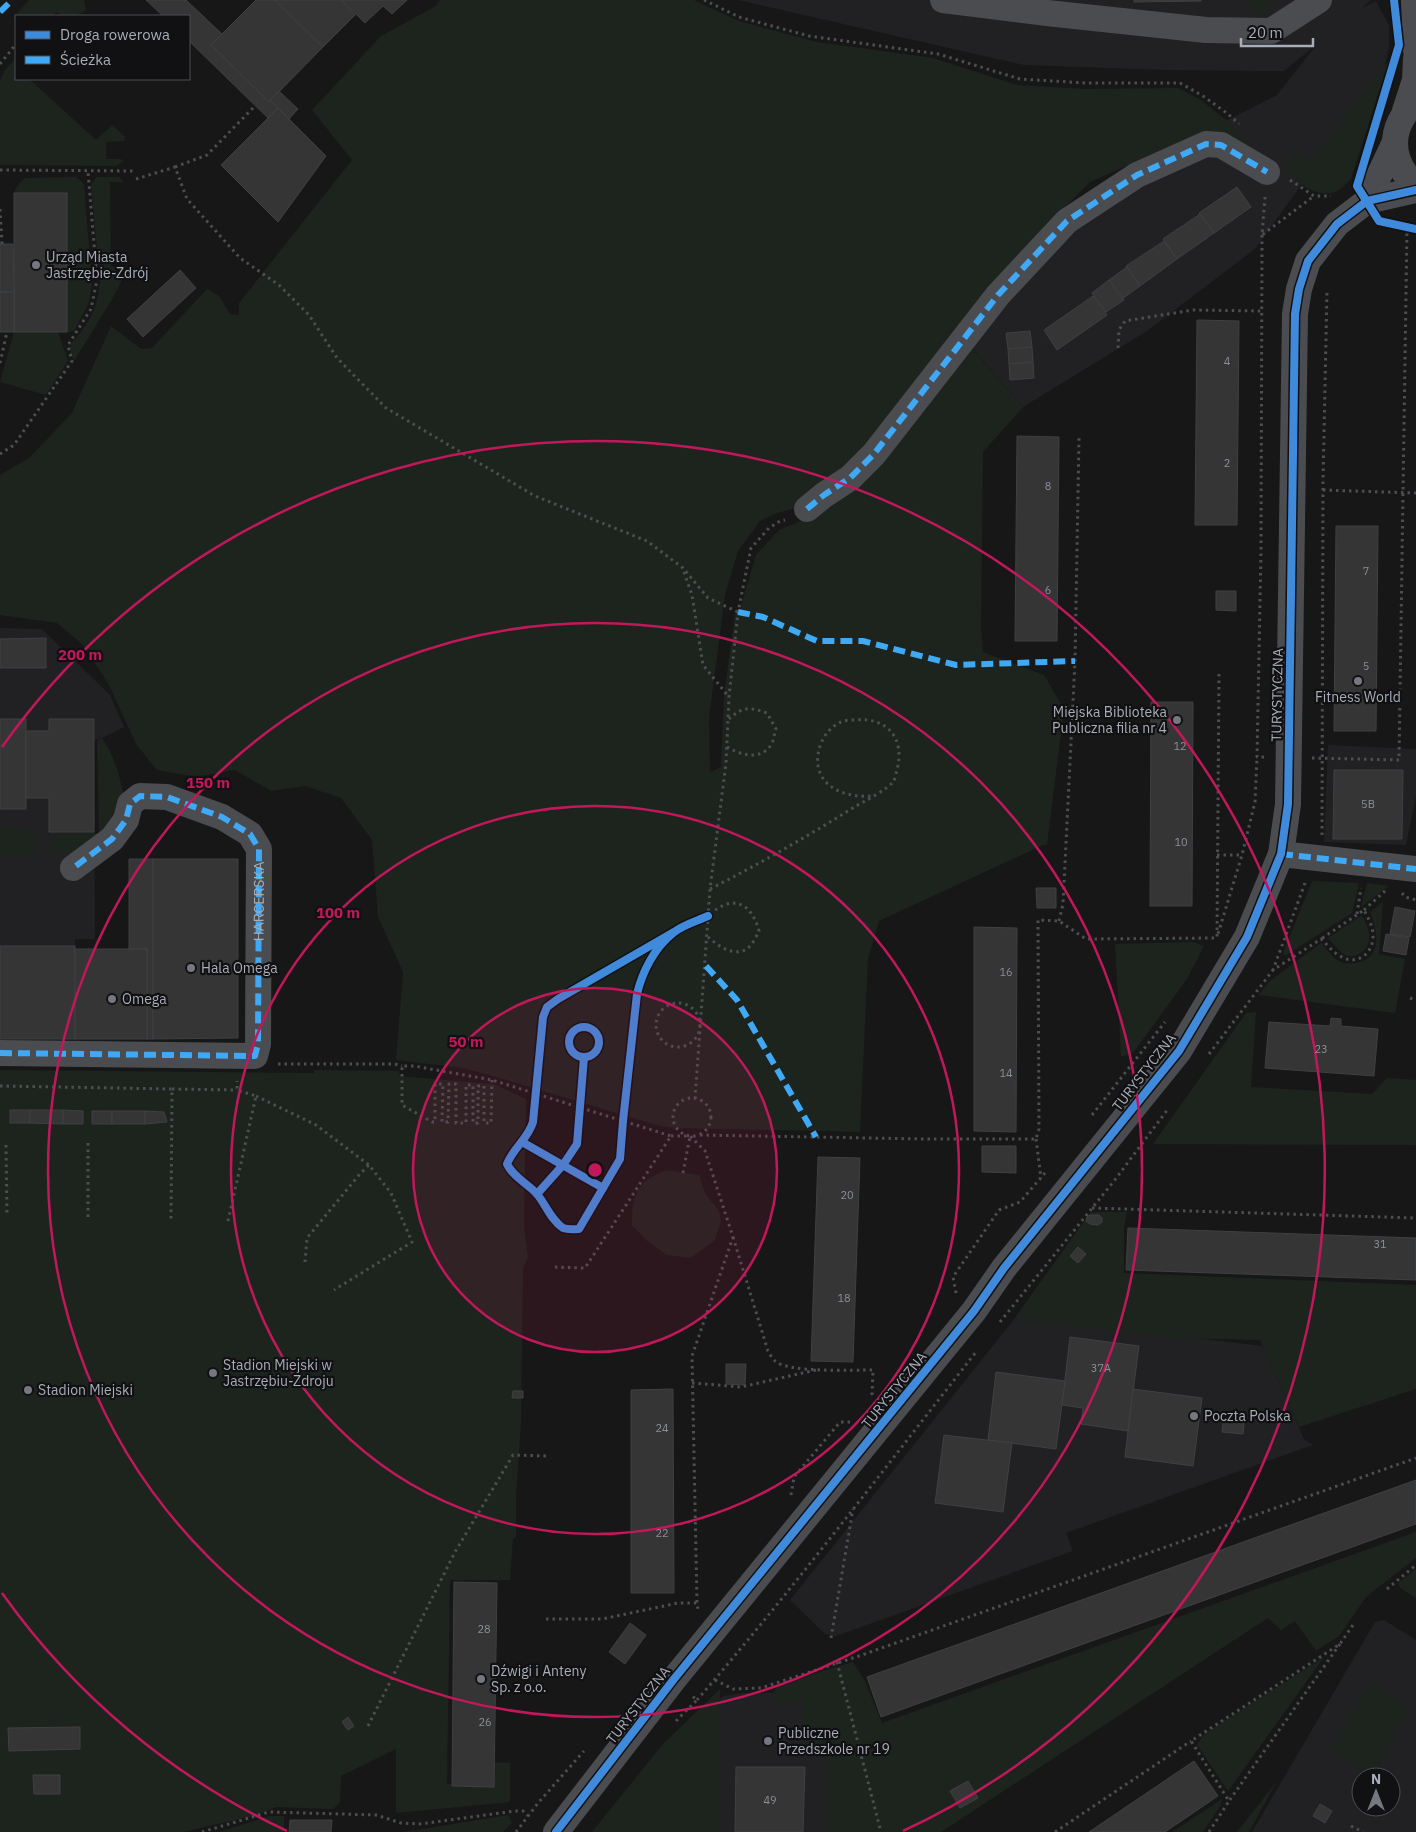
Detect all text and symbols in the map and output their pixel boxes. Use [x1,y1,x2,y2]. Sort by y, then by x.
legend [15,15,190,80]
scale bar [1241,15,1314,47]
text: 20 m [1248,23,1283,42]
text: Droga rowerowa [60,25,170,44]
text: Ścieżka [60,50,111,69]
place label: Urząd Miasta Jastrzębie-Zdrój [46,248,149,282]
marker: Urząd Miasta Jastrzębie-Zdrój [30,259,42,271]
house number: 4 [1224,354,1231,368]
house number: 2 [1224,456,1230,470]
house number: 8 [1045,479,1051,493]
house number: 7 [1363,564,1369,578]
house number: 6 [1045,583,1051,597]
text: 200 m [58,645,102,664]
street label: TURYSTYCZNA [1267,648,1287,742]
house number: 5 [1363,659,1369,673]
marker: Fitness World [1352,675,1364,687]
place label: Fitness World [1315,688,1401,706]
place label: Miejska Biblioteka Publiczna filia nr 4 [1052,703,1168,737]
marker: Miejska Biblioteka Publiczna filia nr 4 [1171,714,1183,726]
house number: 12 [1173,739,1187,753]
text: 150 m [186,773,230,792]
house number: 5B [1361,797,1375,811]
house number: 10 [1174,835,1188,849]
street label: HARCERSKA [250,862,268,941]
text: 100 m [316,903,360,922]
place label: Hala Omega [201,959,278,977]
marker: Hala Omega [185,962,197,974]
house number: 16 [999,965,1013,979]
place label: Omega [122,990,167,1008]
marker: Omega [106,993,118,1005]
street label: TURYSTYCZNA [1108,1030,1180,1114]
text: 50 m [449,1032,483,1051]
house number: 23 [1314,1042,1328,1056]
house number: 14 [999,1066,1013,1080]
centre of rings [586,1161,604,1179]
house number: 20 [840,1188,854,1202]
house number: 31 [1373,1237,1387,1251]
house number: 18 [837,1291,851,1305]
street label: TURYSTYCZNA [858,1348,930,1432]
place label: Stadion Miejski w Jastrzębiu-Zdroju [223,1356,334,1390]
house number: 37A [1091,1361,1111,1375]
marker: Stadion Miejski w Jastrzębiu-Zdroju [207,1367,219,1379]
place label: Stadion Miejski [38,1381,133,1399]
marker: Stadion Miejski [22,1384,34,1396]
place label: Poczta Polska [1204,1407,1291,1425]
marker: Poczta Polska [1188,1410,1200,1422]
house number: 24 [655,1421,669,1435]
house number: 22 [655,1526,669,1540]
house number: 28 [477,1622,491,1636]
place label: Dźwigi i Anteny Sp. z o.o. [491,1662,586,1696]
street label: TURYSTYCZNA [602,1663,674,1747]
marker: Dźwigi i Anteny Sp. z o.o. [475,1673,487,1685]
house number: 26 [478,1715,492,1729]
place label: Publiczne Przedszkole nr 19 [778,1724,890,1758]
marker: Publiczne Przedszkole nr 19 [762,1735,774,1747]
north arrow [1351,1767,1401,1817]
text: N [1371,1770,1381,1788]
house number: 49 [763,1793,777,1807]

